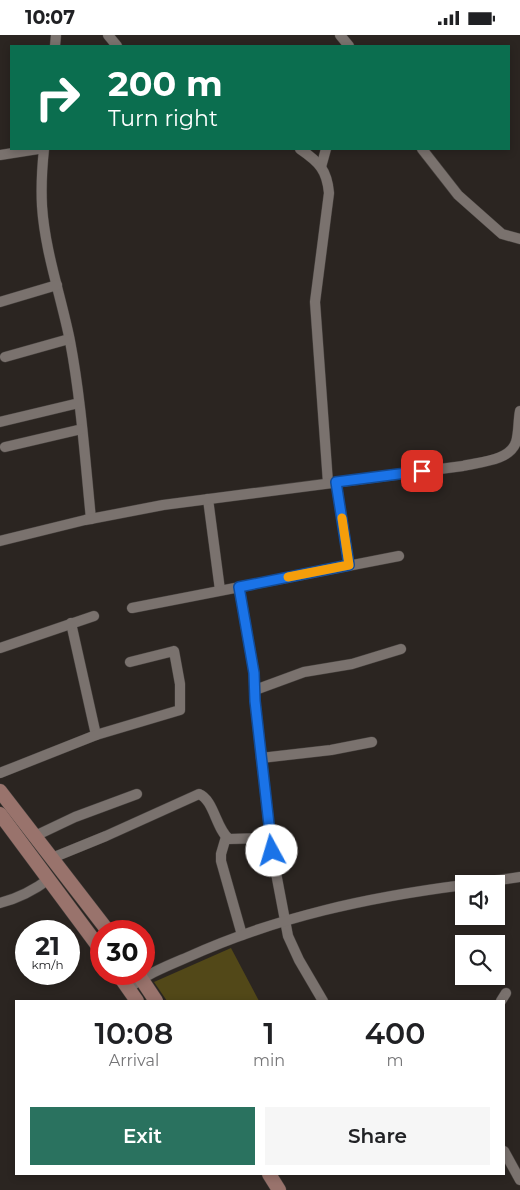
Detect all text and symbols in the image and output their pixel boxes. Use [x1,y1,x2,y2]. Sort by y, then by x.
text: 10:07 [25,6,75,29]
text: 200 m [108,62,223,105]
icon: right [25,65,90,130]
text: Turn right [108,105,218,132]
pin [401,450,443,492]
icon: arrive [408,457,436,485]
position arrow [245,824,297,876]
map controls [455,875,505,985]
button: sound [455,875,505,925]
speed limit sign: 30 [90,920,155,985]
text: 21 [35,931,60,961]
button: search [455,935,505,985]
text: km/h [31,957,64,972]
text: 10:08 [95,1015,173,1052]
text: 1 [263,1015,275,1052]
text: 400 [365,1015,425,1052]
text: Arrival [109,1051,159,1070]
text: min [253,1051,285,1070]
text: m [387,1051,404,1070]
button: Exit [30,1107,255,1165]
button: Share [265,1107,490,1165]

